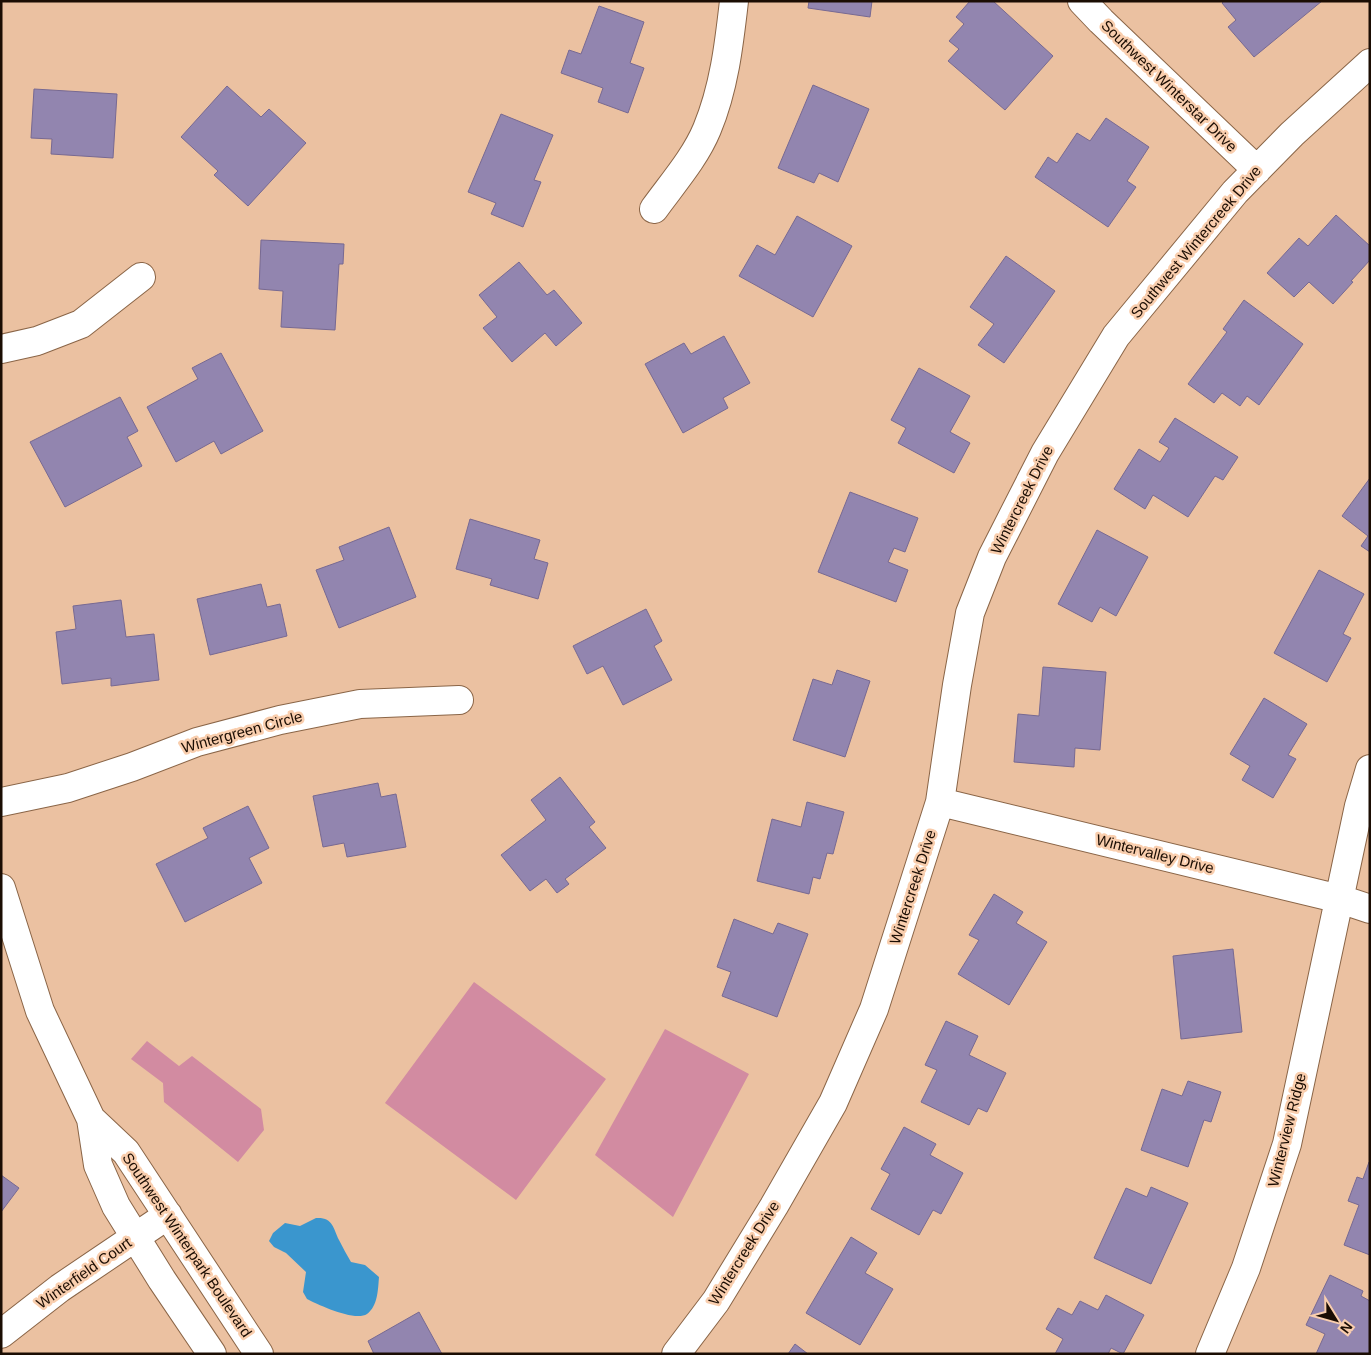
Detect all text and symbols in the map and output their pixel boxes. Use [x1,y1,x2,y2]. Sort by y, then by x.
street label: Southwest Winterstar Drive [1098,16,1241,155]
street label: Southwest Wintercreek Drive [1127,162,1264,321]
street label: Wintercreek Drive [987,443,1056,557]
street label: Wintergreen Circle [180,707,304,756]
street label: Wintercreek Drive [886,828,939,946]
street label: Wintervalley Drive [1094,831,1216,876]
street label: Winterview Ridge [1264,1071,1309,1189]
street label: Southwest Winterpark Boulevard [119,1149,256,1340]
street label: Wintercreek Drive [705,1198,782,1308]
street label: Winterfield Court [33,1233,135,1312]
north arrow [1311,1295,1361,1345]
text: N [1337,1319,1356,1337]

